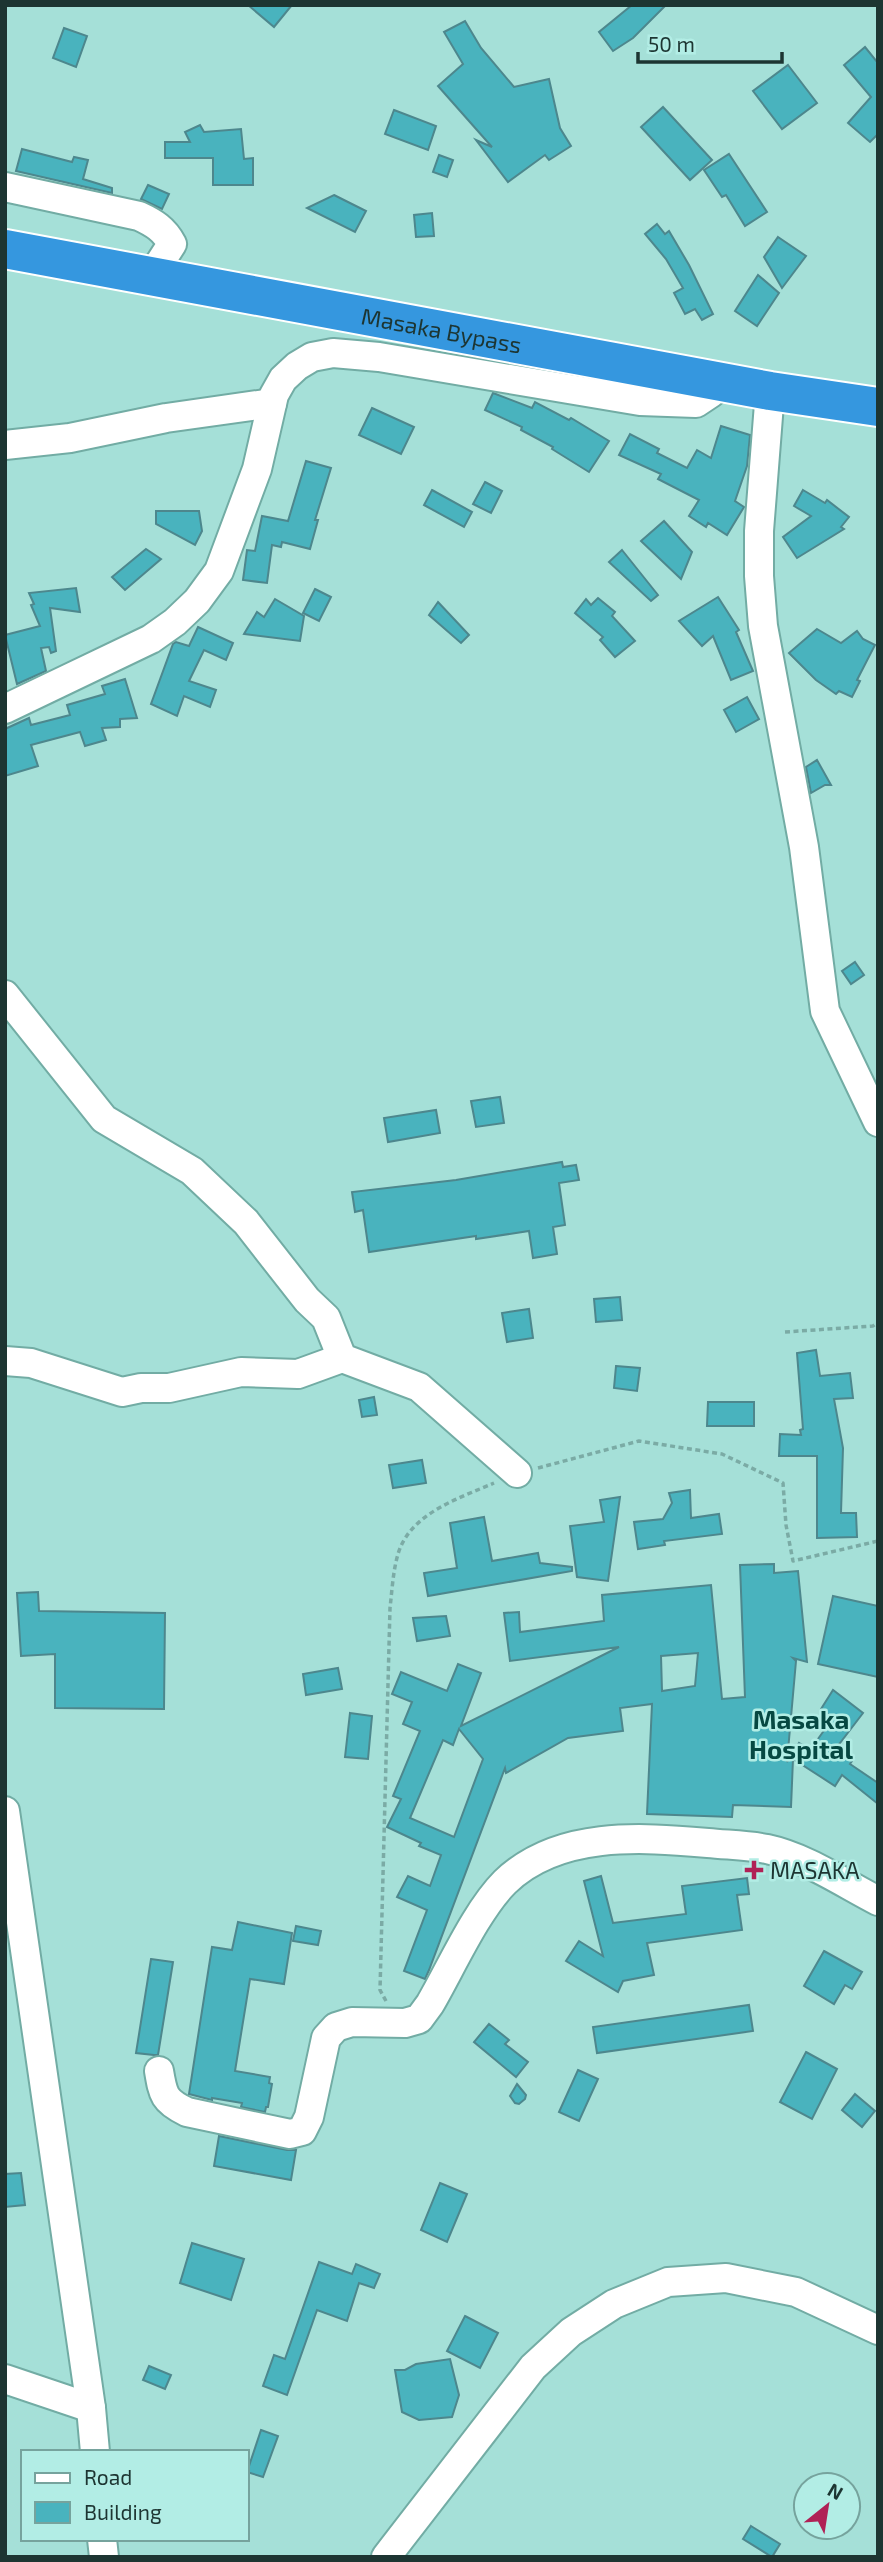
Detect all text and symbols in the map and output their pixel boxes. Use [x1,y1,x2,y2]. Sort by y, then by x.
scale bar [638,21,782,65]
text: 50 m [648,31,695,56]
street label: Masaka Bypass [359,301,524,359]
district label: Masaka Hospital [749,1703,853,1764]
place label: MASAKA [770,1856,860,1884]
marker: MASAKA [744,1860,764,1880]
legend [21,2450,248,2541]
text: Road [84,2464,132,2489]
north arrow [792,2471,862,2541]
text: N [824,2477,847,2504]
text: Building [84,2499,162,2524]

